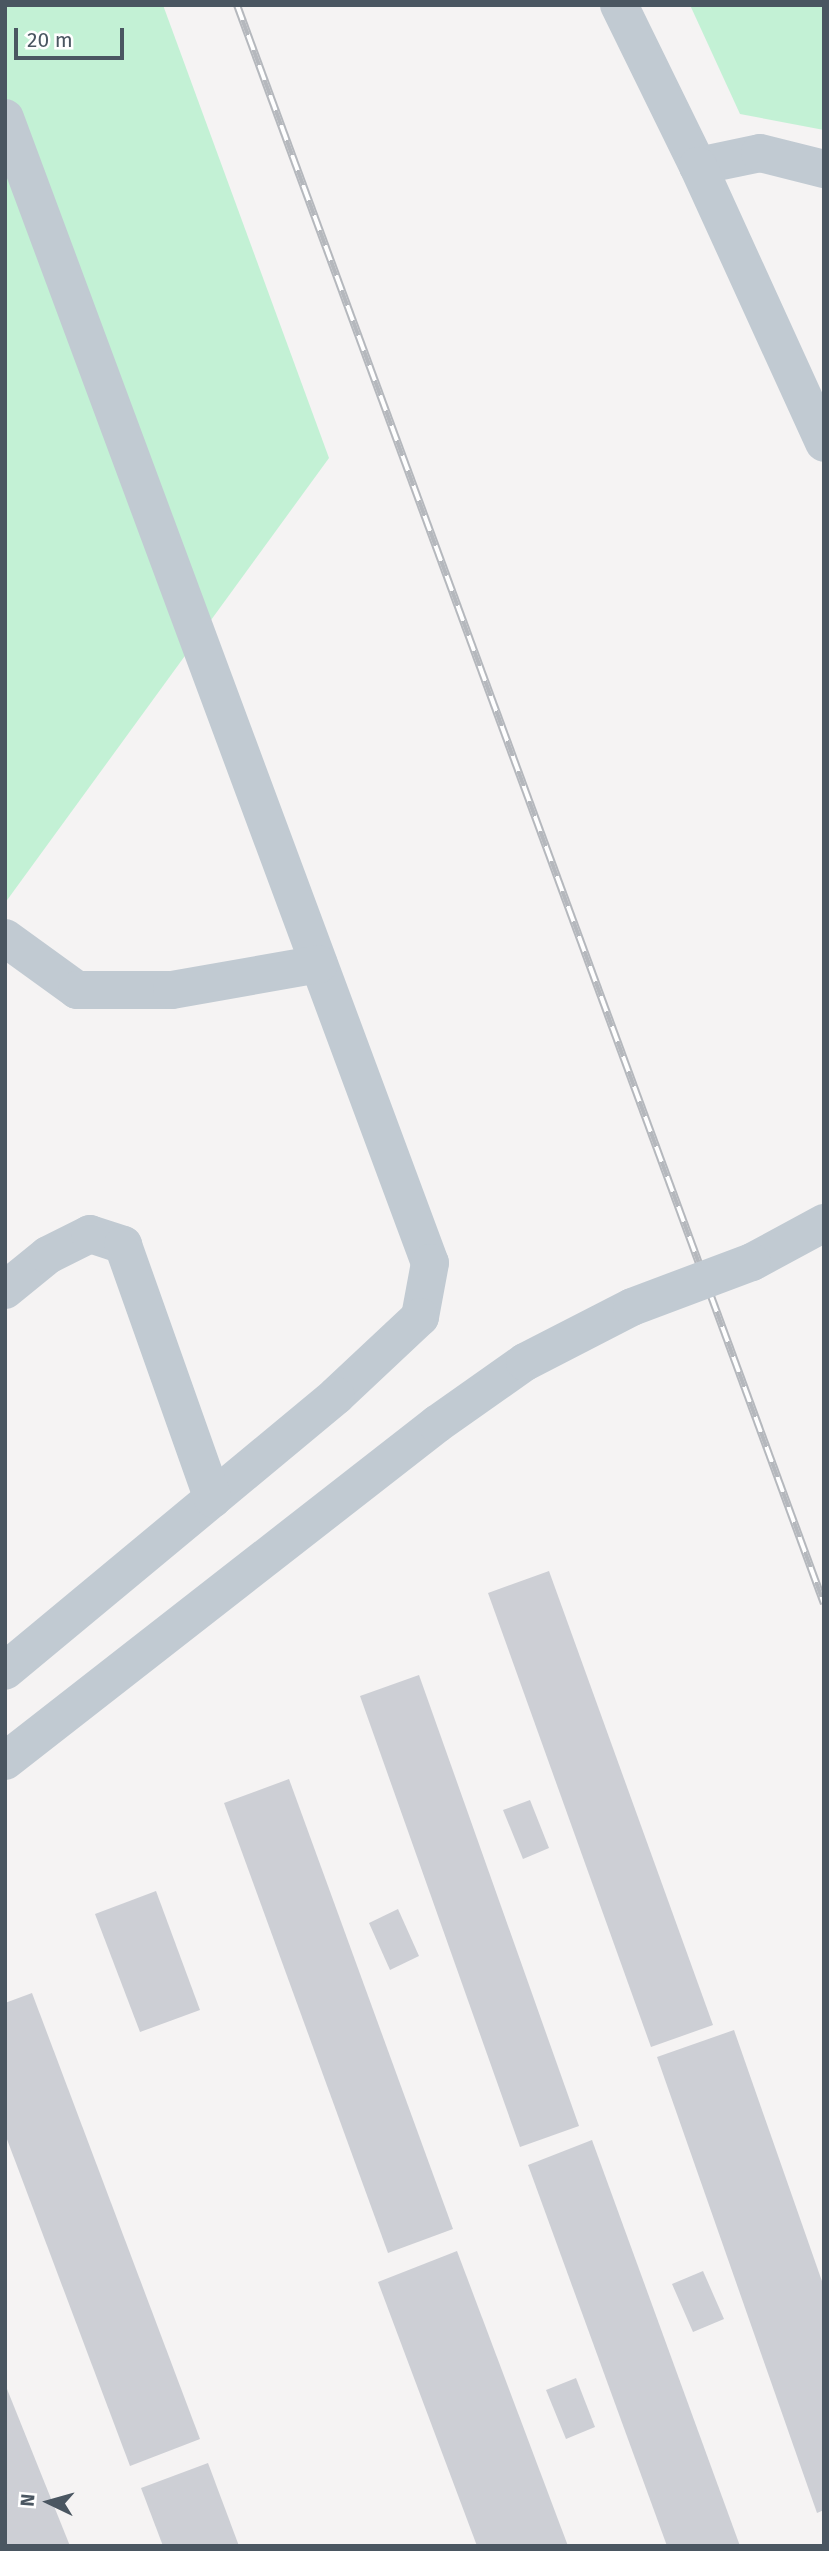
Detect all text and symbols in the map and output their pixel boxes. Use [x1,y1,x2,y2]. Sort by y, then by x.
scale bar [18,14,128,58]
text: 20 m [27,27,73,53]
north arrow [14,2467,84,2537]
text: N [16,2493,40,2507]

